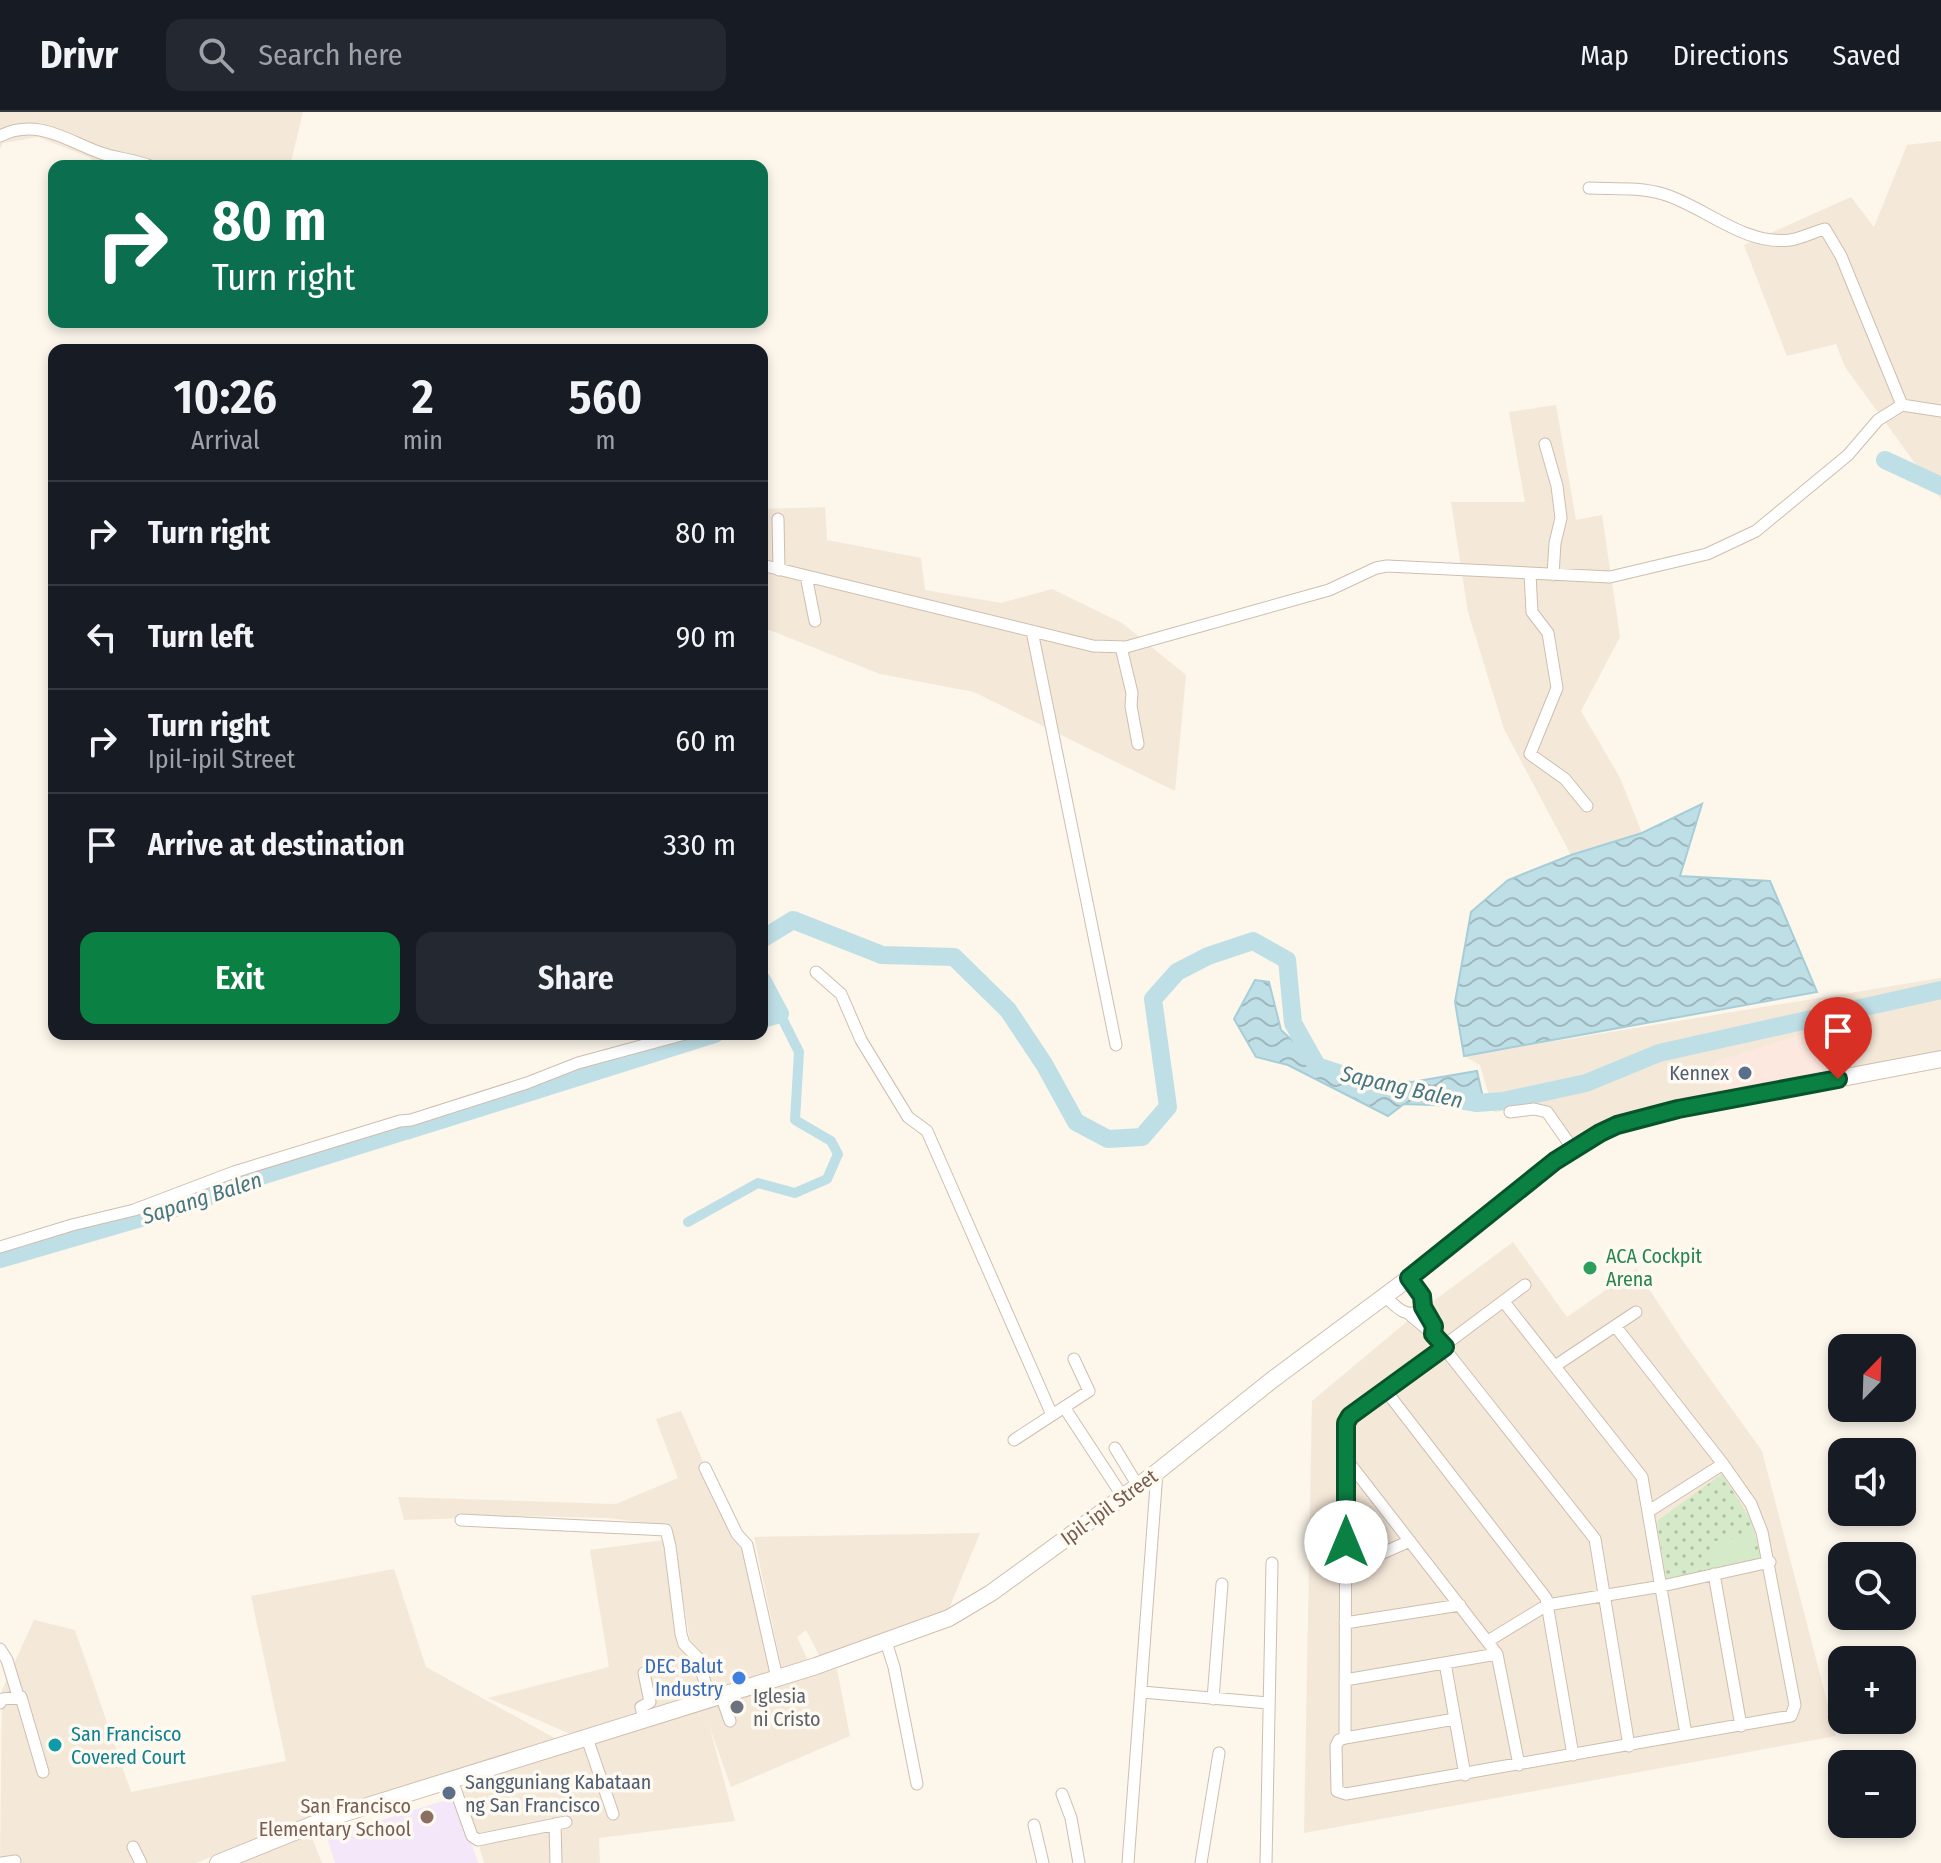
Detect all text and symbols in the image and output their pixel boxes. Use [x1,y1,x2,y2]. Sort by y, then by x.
search box [166,19,726,91]
text: Drivr [40,32,118,78]
icon: search [194,33,238,77]
text: Search here [258,37,403,73]
text: Map [1580,39,1629,72]
text: Directions [1673,39,1789,72]
text: Saved [1833,39,1901,72]
text: 80 m [212,188,327,255]
icon: right [80,192,184,296]
text: Turn right [212,256,355,300]
text: 10:26 [174,368,277,426]
text: 2 [412,368,434,426]
text: 560 [569,368,642,426]
text: Arrival [191,425,260,456]
text: min [403,425,443,456]
text: m [595,425,615,456]
icon: right [80,511,124,555]
text: Turn right [148,515,270,551]
text: 80 m [675,515,736,551]
icon: left [80,615,124,659]
text: Turn left [148,619,254,655]
text: 90 m [676,619,736,655]
text: Turn right [148,708,270,744]
icon: right [80,719,124,763]
text: 60 m [675,723,736,759]
text: Ipil-ipil Street [148,744,295,775]
icon: arrive [80,823,124,867]
text: Arrive at destination [148,827,405,863]
text: 330 m [663,827,736,863]
button: Exit [80,932,400,1024]
button: Share [416,932,736,1024]
pin [1804,997,1872,1079]
icon: arrive [1816,1009,1860,1053]
water label: Sapang Balen [1337,1060,1466,1114]
place label: Kennex [1669,1061,1729,1085]
marker: Kennex [1736,1064,1754,1082]
water label: Sapang Balen [138,1166,265,1230]
place label: ACA Cockpit Arena [1606,1244,1703,1291]
marker: ACA Cockpit Arena [1581,1259,1599,1277]
north arrow [1828,1334,1916,1422]
map controls [1828,1334,1916,1838]
button: sound [1828,1438,1916,1526]
street label: Ipil-ipil Street [1056,1464,1162,1550]
position arrow [1304,1500,1388,1584]
button: search [1828,1542,1916,1630]
button: + [1828,1646,1916,1734]
place label: DEC Balut Industry [645,1654,723,1701]
marker: DEC Balut Industry [730,1669,748,1687]
place label: Iglesia ni Cristo [753,1684,820,1731]
marker: Iglesia ni Cristo [728,1698,746,1716]
place label: San Francisco Covered Court [71,1722,186,1769]
marker: San Francisco Covered Court [46,1736,64,1754]
button: − [1828,1750,1916,1838]
place label: Sangguniang Kabataan ng San Francisco [465,1770,651,1817]
marker: Sangguniang Kabataan ng San Francisco [440,1784,458,1802]
place label: San Francisco Elementary School [259,1794,411,1841]
marker: San Francisco Elementary School [418,1808,436,1826]

